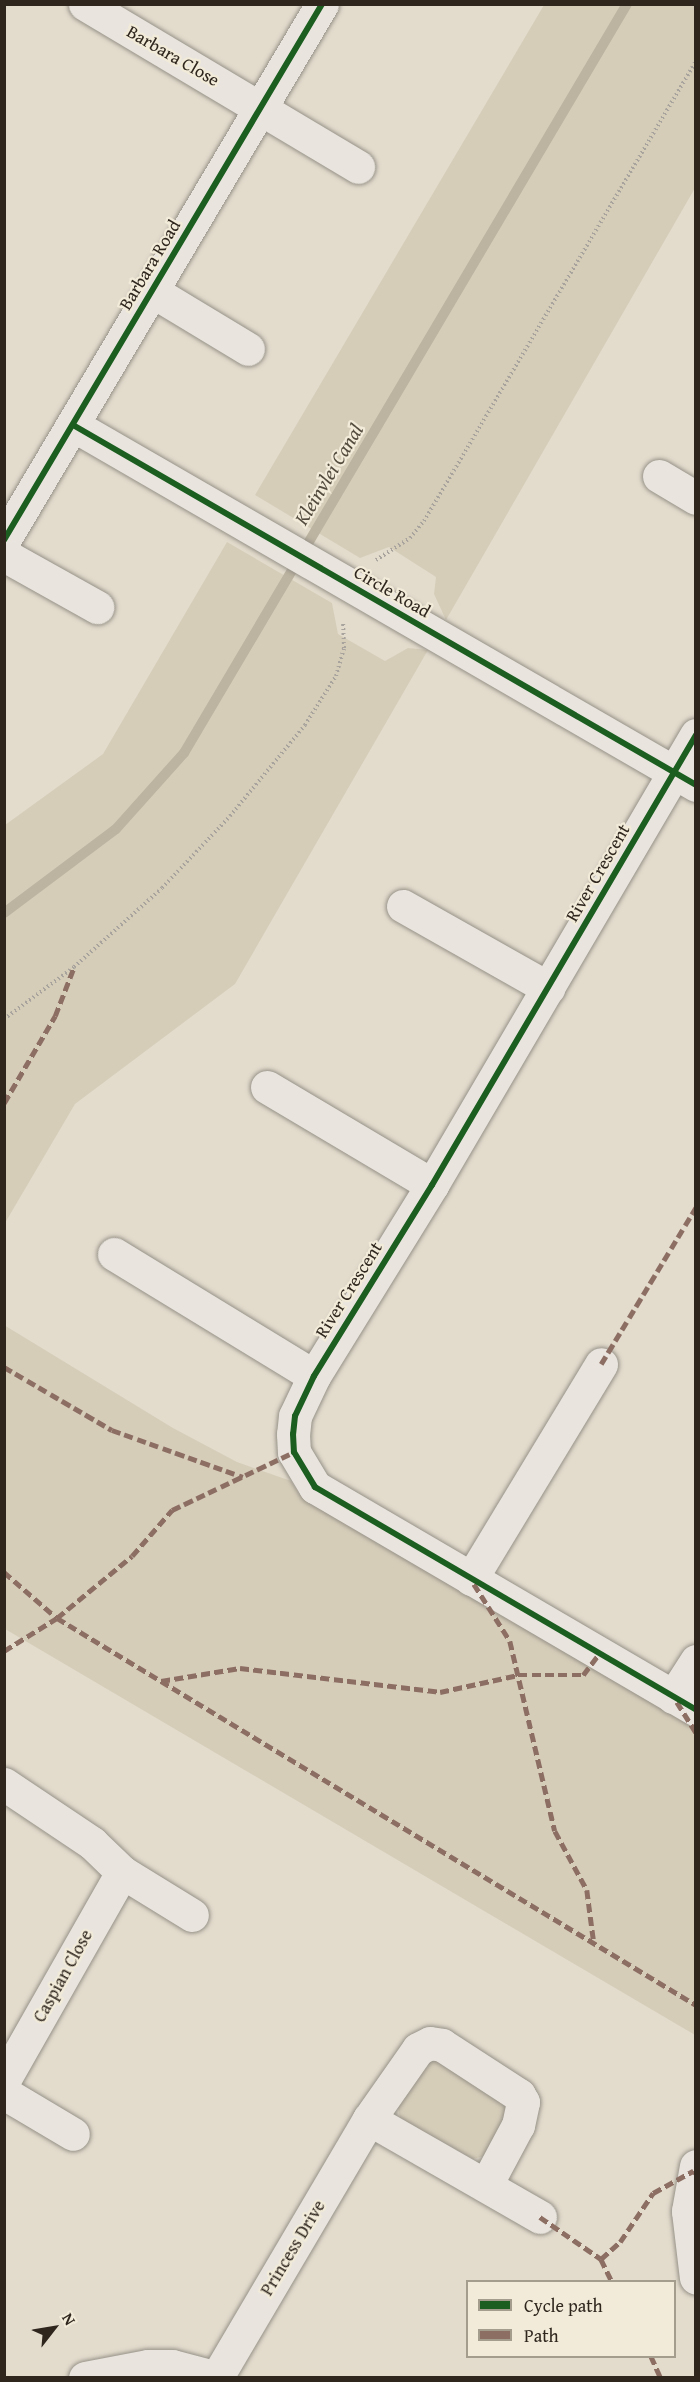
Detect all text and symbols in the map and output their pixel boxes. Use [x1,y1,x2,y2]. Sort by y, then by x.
street label: Barbara Close [123,21,223,91]
street label: Barbara Road [115,216,185,314]
water label: Kleinvlei Canal [288,419,368,529]
street label: Circle Road [350,561,434,623]
street label: River Crescent [561,820,635,926]
street label: River Crescent [311,1238,387,1342]
street label: Caspian Close [29,1926,97,2026]
street label: Princess Drive [256,2196,330,2300]
legend [466,2280,676,2358]
text: Cycle path [524,2292,603,2319]
north arrow [24,2298,84,2358]
text: N [56,2308,82,2329]
text: Path [524,2322,559,2349]

